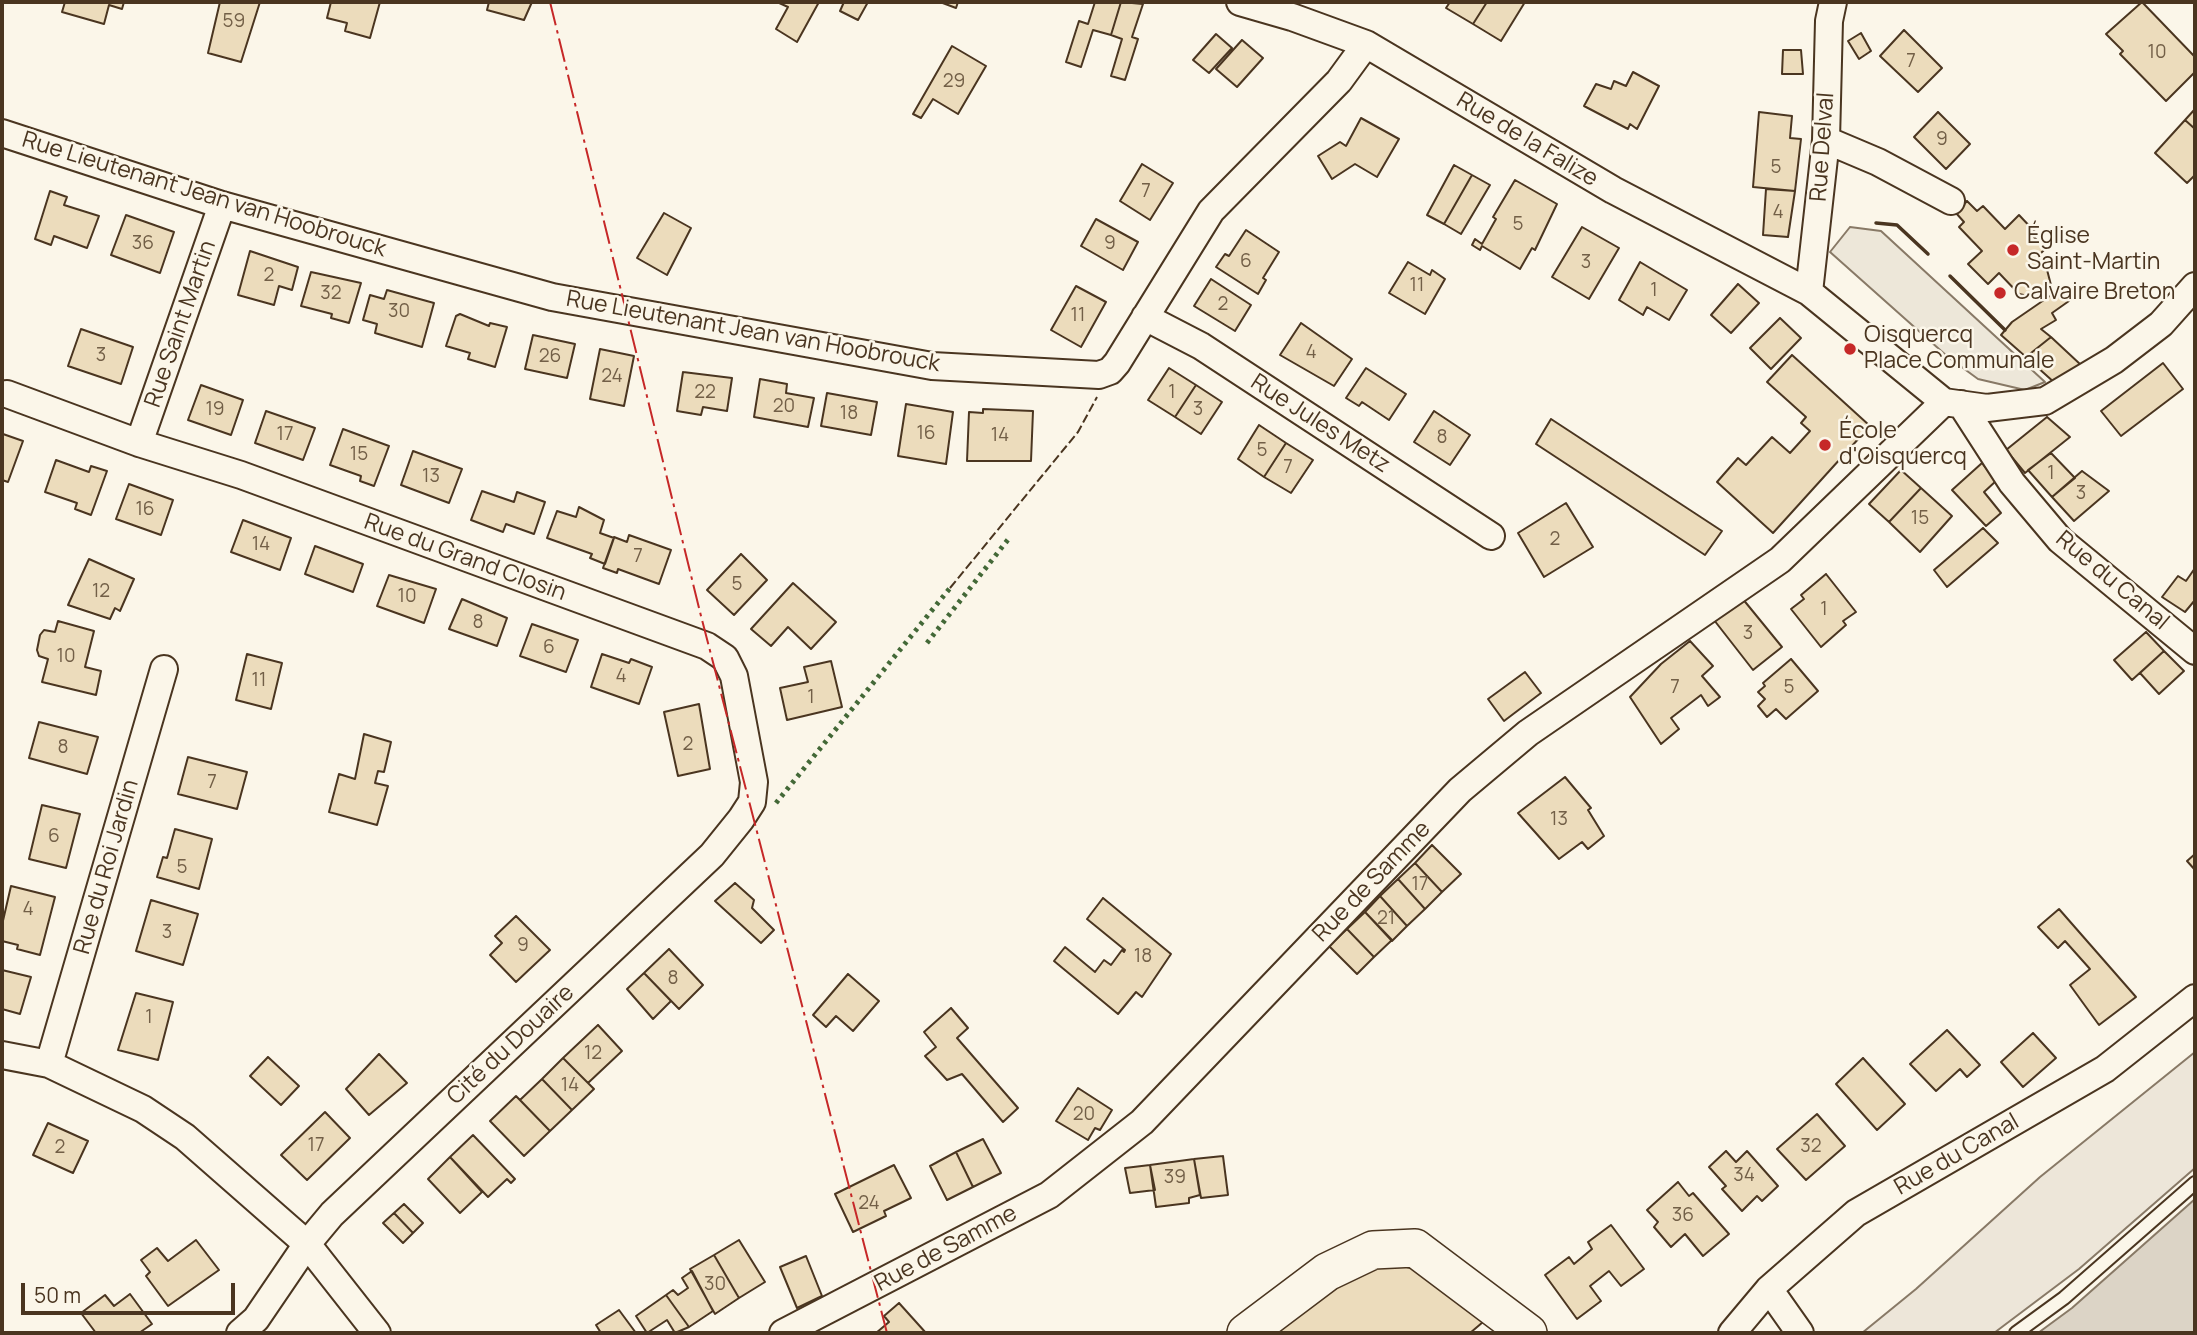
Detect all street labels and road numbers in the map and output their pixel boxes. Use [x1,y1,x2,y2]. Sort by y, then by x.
street label: Rue de la Falize [1451,87,1603,193]
street label: Rue Delval [1805,91,1841,203]
street label: Rue Lieutenant Jean van Hoobrouck [19,126,389,264]
street label: Rue Saint Martin [140,237,222,411]
street label: Rue Lieutenant Jean van Hoobrouck [564,285,942,379]
street label: Rue Jules Metz [1245,369,1395,479]
street label: Rue du Grand Closin [360,509,570,607]
street label: Rue du Canal [2050,526,2174,636]
street label: Rue du Roi Jardin [69,777,145,957]
street label: Rue de Samme [1307,816,1437,948]
street label: Cité du Douaire [442,979,580,1111]
street label: Rue du Canal [1890,1108,2024,1202]
street label: Rue de Samme [870,1200,1022,1298]

